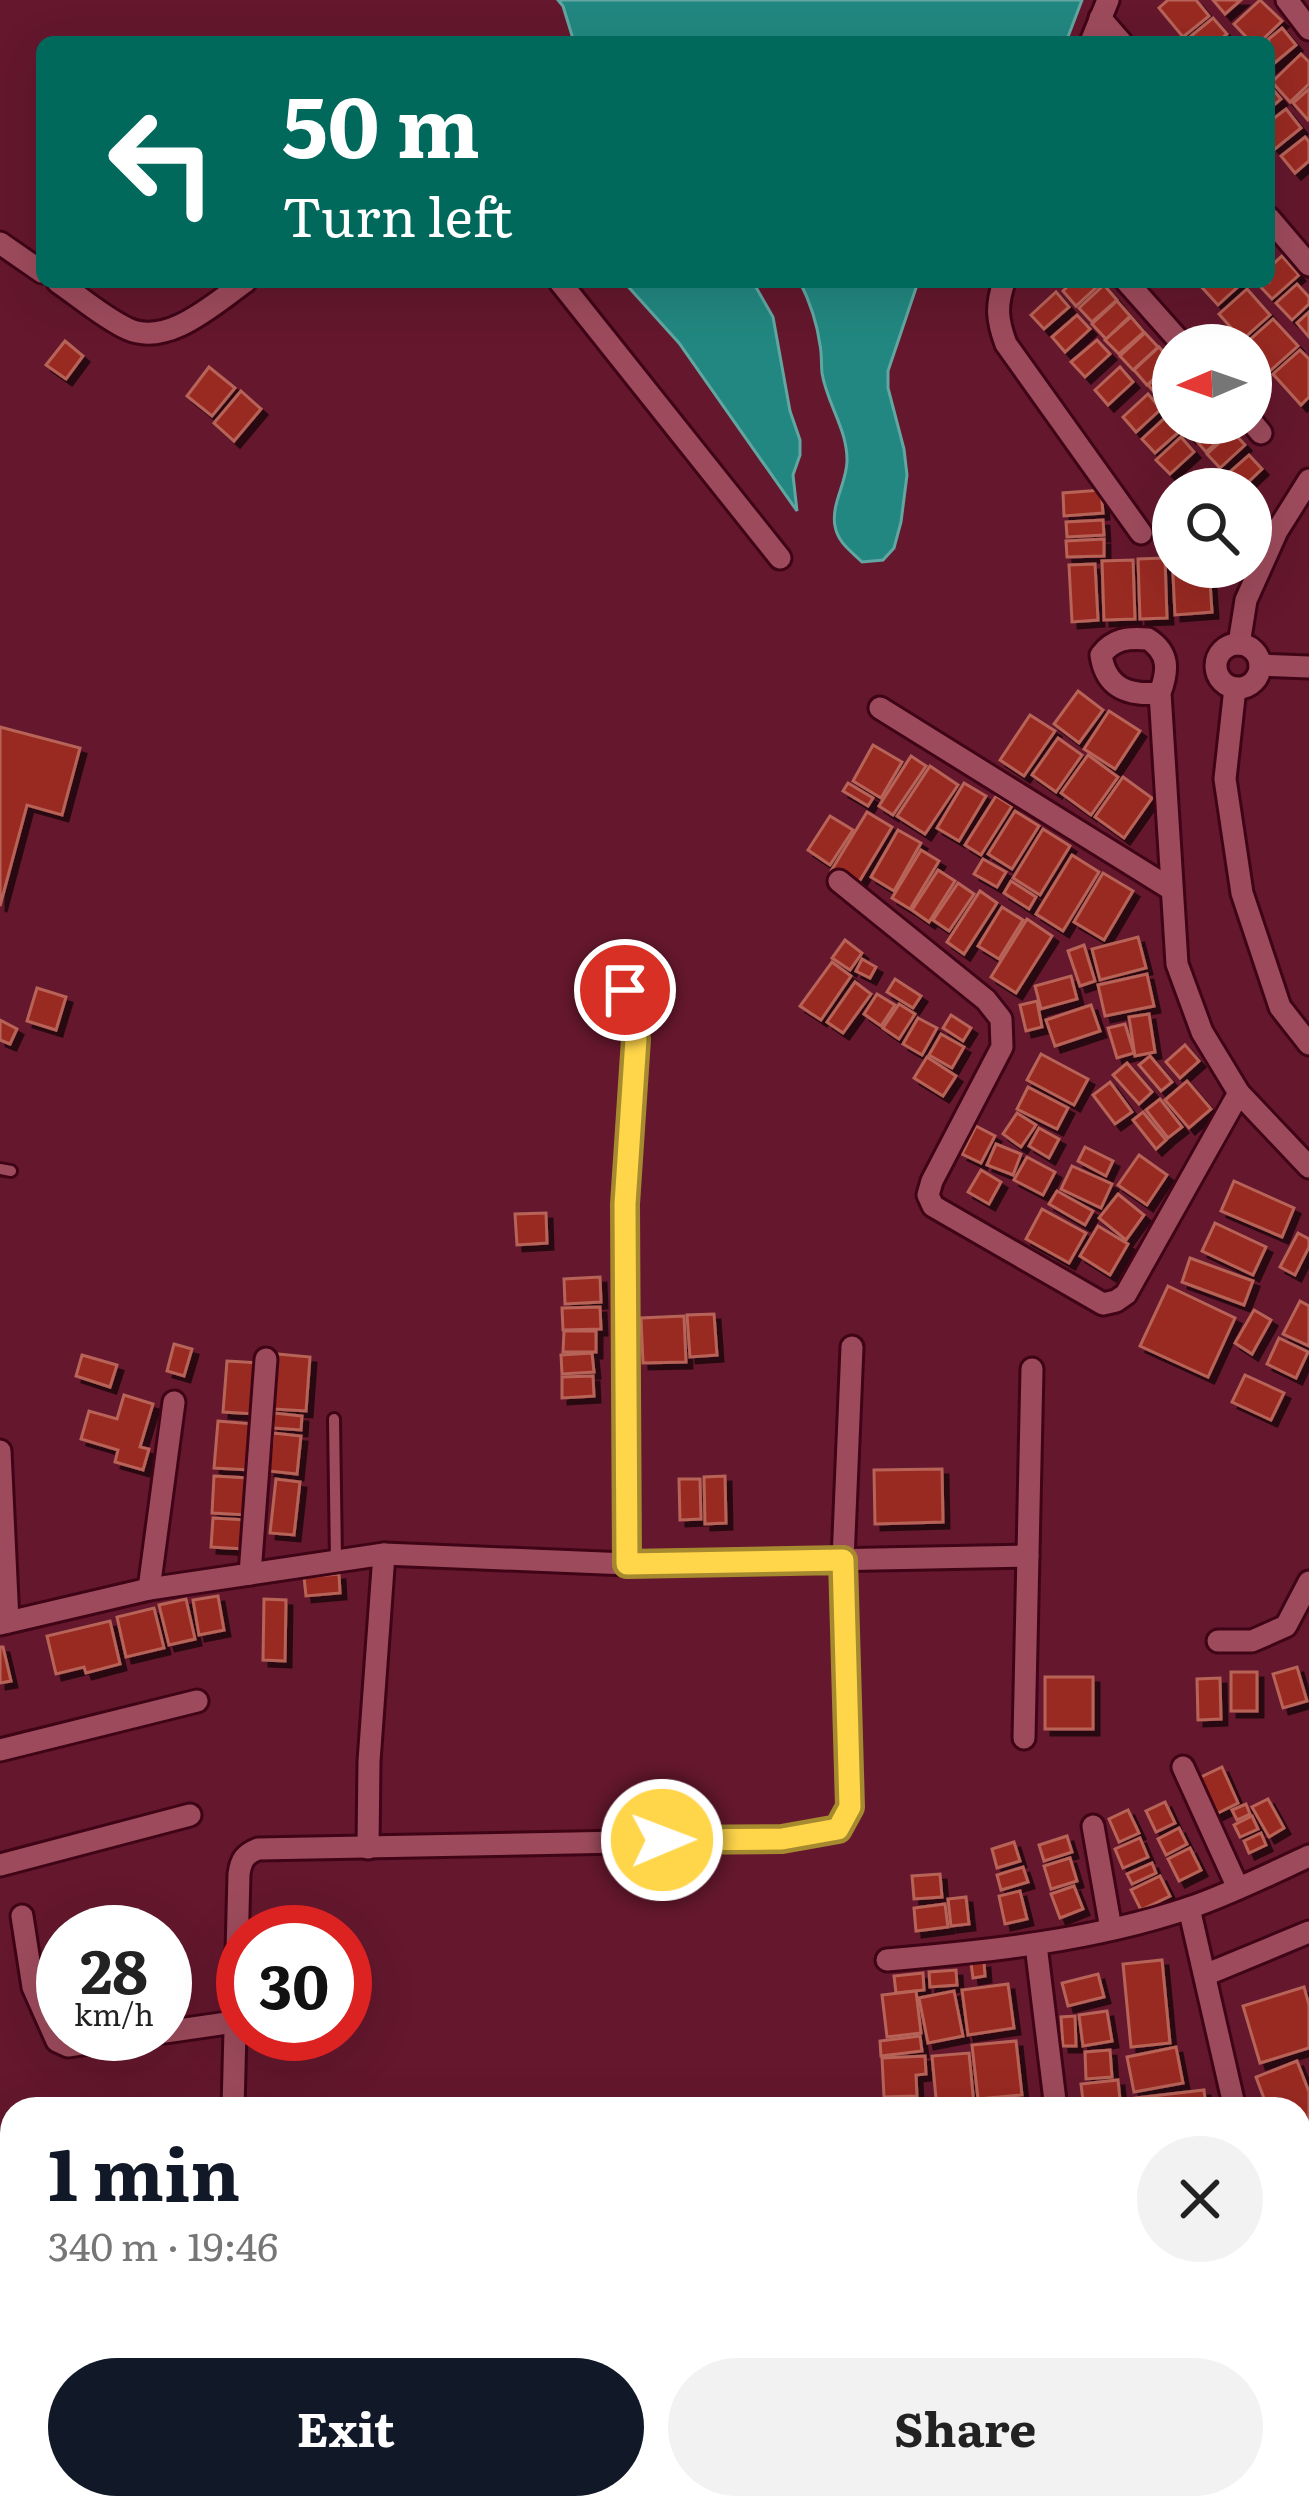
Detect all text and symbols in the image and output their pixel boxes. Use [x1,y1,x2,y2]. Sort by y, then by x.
text: 50 m [282,59,480,184]
icon: left [84,84,240,240]
text: Turn left [282,173,513,254]
north arrow [1152,324,1272,444]
map controls [1152,324,1272,588]
button: search [1152,468,1272,588]
pin [574,939,676,1041]
icon: arrive [592,957,658,1023]
position arrow [599,1777,725,1903]
speed limit sign: 30 [216,1905,372,2061]
text: 28 [80,1923,148,2012]
text: km/h [74,1991,154,2035]
text: 1 min [48,2116,240,2223]
button: close [1137,2136,1263,2262]
text: 340 m · 19:46 [48,2215,278,2273]
button: Exit [48,2358,644,2496]
button: Share [668,2358,1263,2496]

